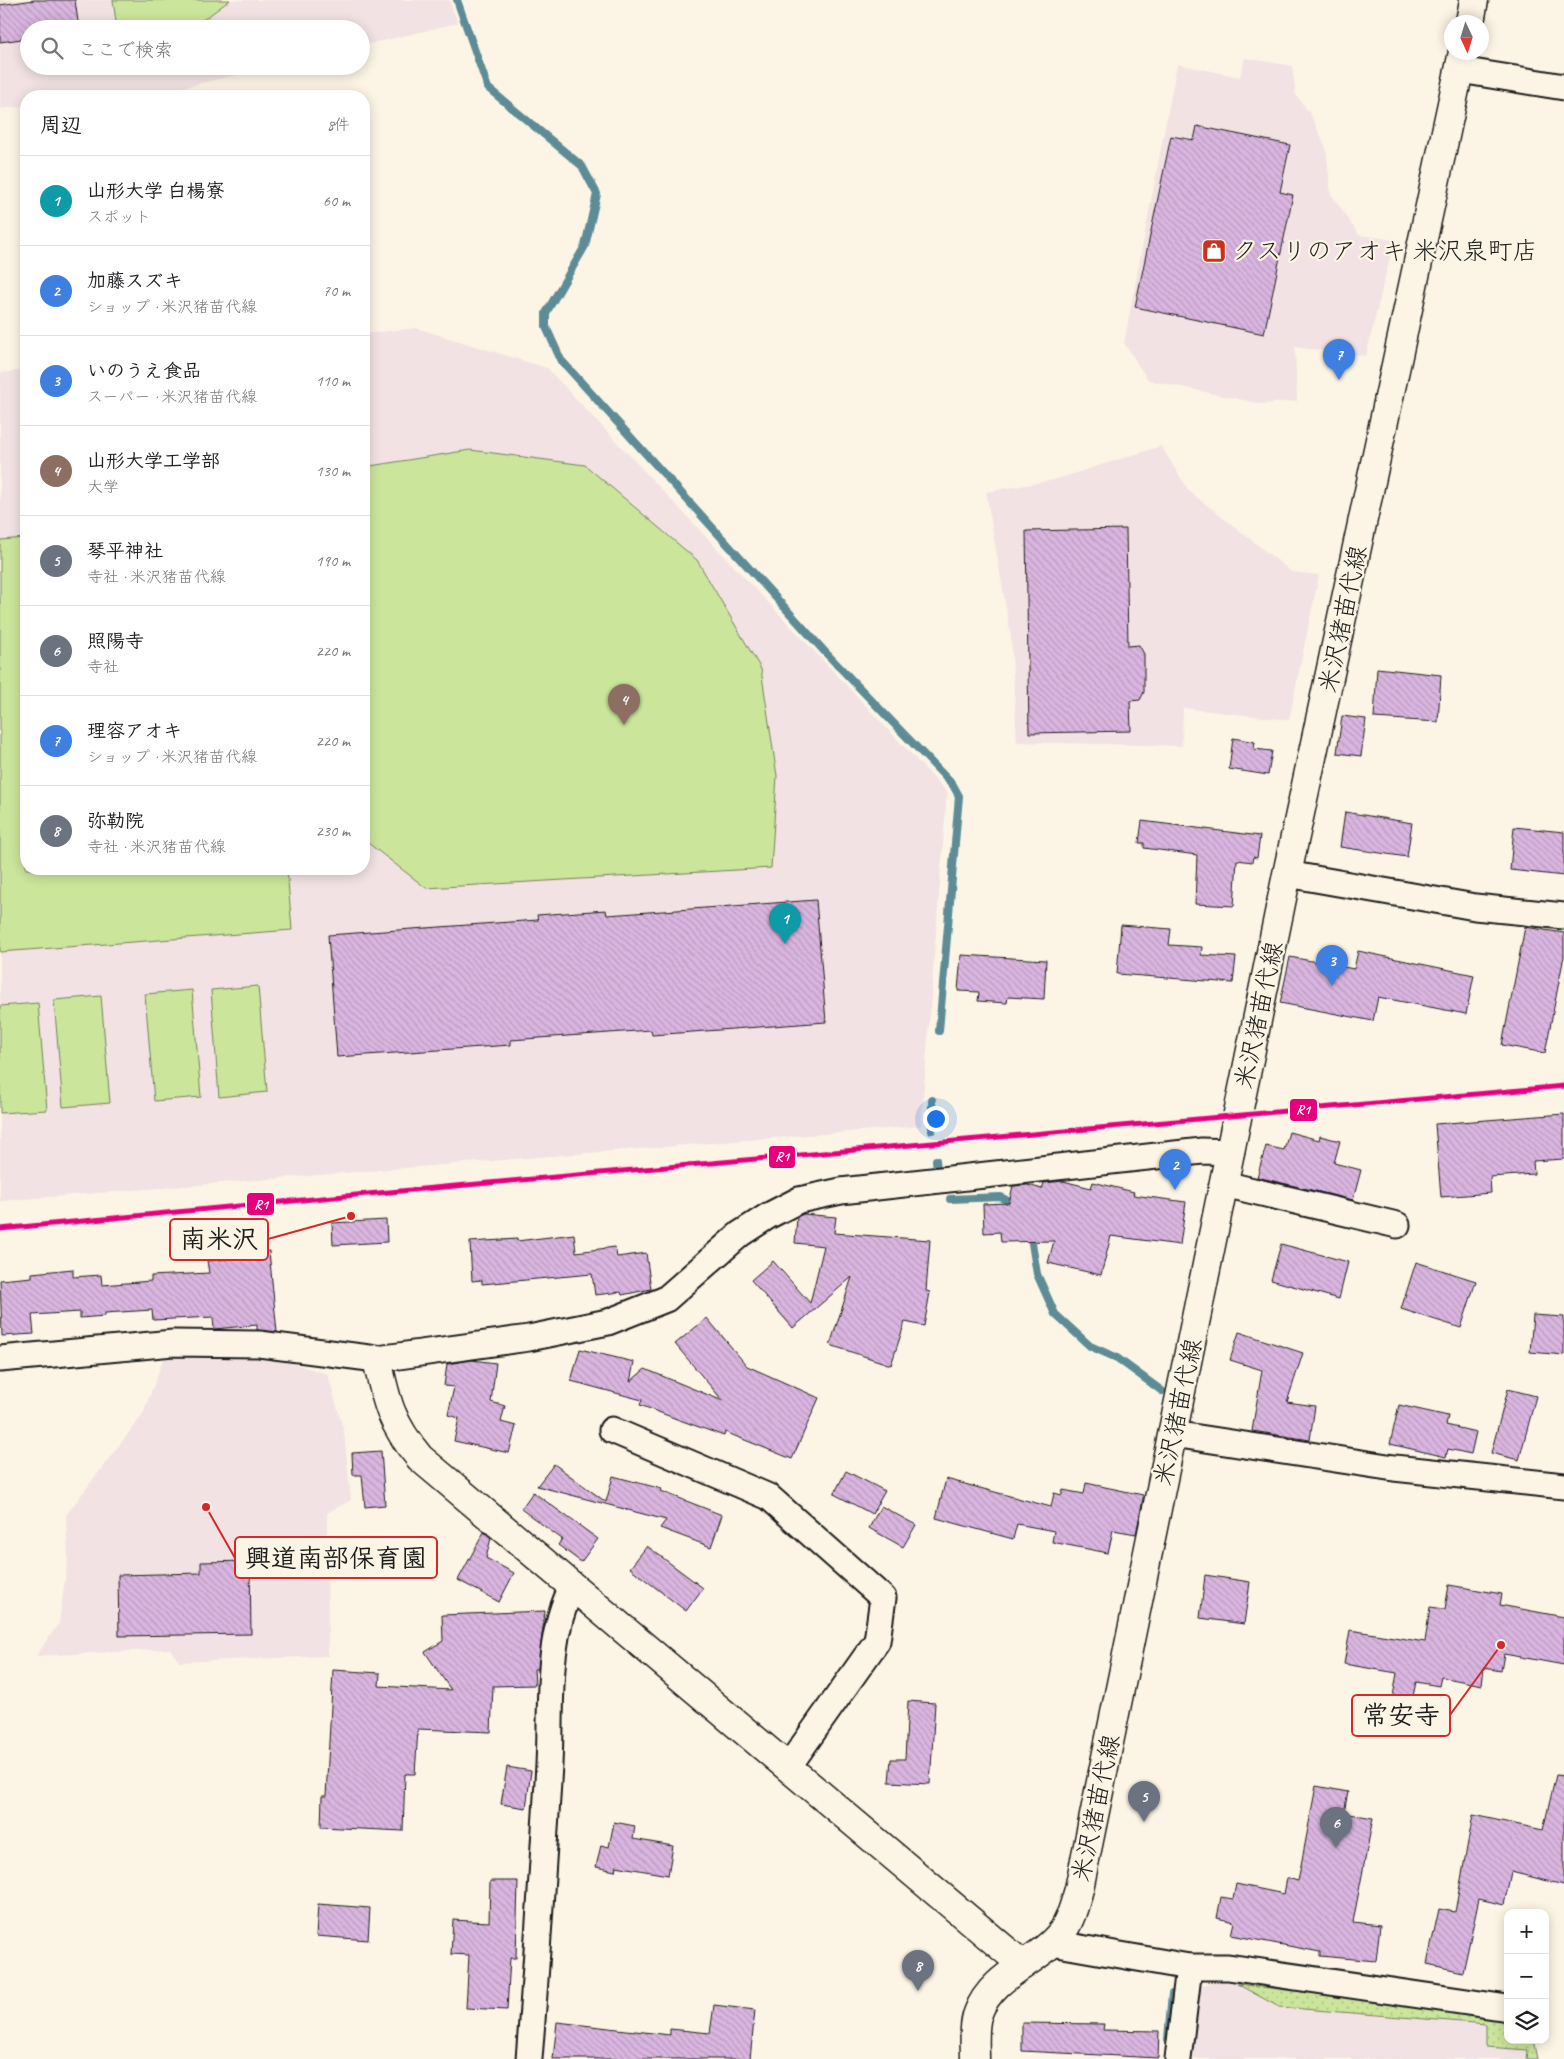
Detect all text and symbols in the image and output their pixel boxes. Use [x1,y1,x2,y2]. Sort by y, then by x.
north arrow [1444,15,1489,60]
search box [20,20,370,75]
icon: search [38,34,66,62]
text: ここで検索 [78,38,173,62]
text: 周辺 [40,112,82,138]
text: 8件 [327,115,350,135]
text: 山形大学 白楊寮 [87,179,225,203]
text: 1 [52,191,60,211]
text: 60 m [323,191,350,211]
text: スポット [87,207,151,227]
place label: クスリのアオキ 米沢泉町店 [1232,235,1538,267]
shop icon: クスリのアオキ 米沢泉町店 [1201,238,1227,264]
text: 加藤スズキ [87,269,183,293]
text: 2 [52,281,60,301]
text: 70 m [323,281,350,301]
text: ショップ · 米沢猪苗代線 [87,297,257,317]
pin: 7 [1323,339,1355,380]
text: いのうえ食品 [87,359,201,383]
text: 3 [52,371,60,391]
text: 110 m [316,371,350,391]
text: スーパー · 米沢猪苗代線 [87,387,257,407]
text: 山形大学工学部 [87,449,220,473]
text: 4 [52,461,60,481]
text: 130 m [316,461,350,481]
text: 大学 [87,477,119,497]
text: 琴平神社 [87,539,163,563]
street label: 米沢猪苗代線 [1312,542,1374,696]
text: 5 [53,551,59,571]
text: 190 m [316,551,350,571]
text: 寺社 · 米沢猪苗代線 [87,567,226,587]
text: 照陽寺 [87,629,144,653]
text: 6 [52,641,60,661]
text: 220 m [316,641,350,661]
text: 寺社 [87,657,119,677]
pin: 4 [608,684,640,725]
text: 理容アオキ [87,719,182,743]
text: 7 [52,731,60,751]
text: 220 m [316,731,350,751]
text: ショップ · 米沢猪苗代線 [87,747,257,767]
text: 弥勒院 [87,809,144,833]
text: 8 [52,821,60,841]
text: 230 m [316,821,350,841]
text: 寺社 · 米沢猪苗代線 [87,837,226,857]
pin: 1 [769,903,801,944]
street label: 米沢猪苗代線 [1228,938,1290,1092]
pin: 3 [1316,945,1348,986]
line badge: R1 [1289,1098,1318,1122]
text: R1 [1296,1101,1312,1118]
your location [923,1106,949,1132]
line badge: R1 [768,1145,796,1169]
text: R1 [775,1148,791,1165]
pin: 2 [1159,1149,1191,1190]
line badge: R1 [246,1192,275,1216]
text: R1 [254,1196,270,1213]
callout: 南米沢 [170,1219,268,1260]
text: 南米沢 [180,1223,258,1256]
street label: 米沢猪苗代線 [1147,1335,1209,1489]
callout: 興道南部保育園 [235,1537,437,1578]
text: 興道南部保育園 [245,1542,427,1575]
callout: 常安寺 [1352,1695,1450,1736]
text: 常安寺 [1362,1699,1440,1732]
street label: 米沢猪苗代線 [1065,1731,1127,1885]
pin: 5 [1128,1781,1160,1822]
pin: 6 [1320,1807,1352,1848]
map controls [1504,1909,1549,2044]
button: + [1504,1909,1549,1954]
pin: 8 [902,1950,934,1991]
button: − [1504,1954,1549,1999]
button: layers [1504,1999,1549,2044]

